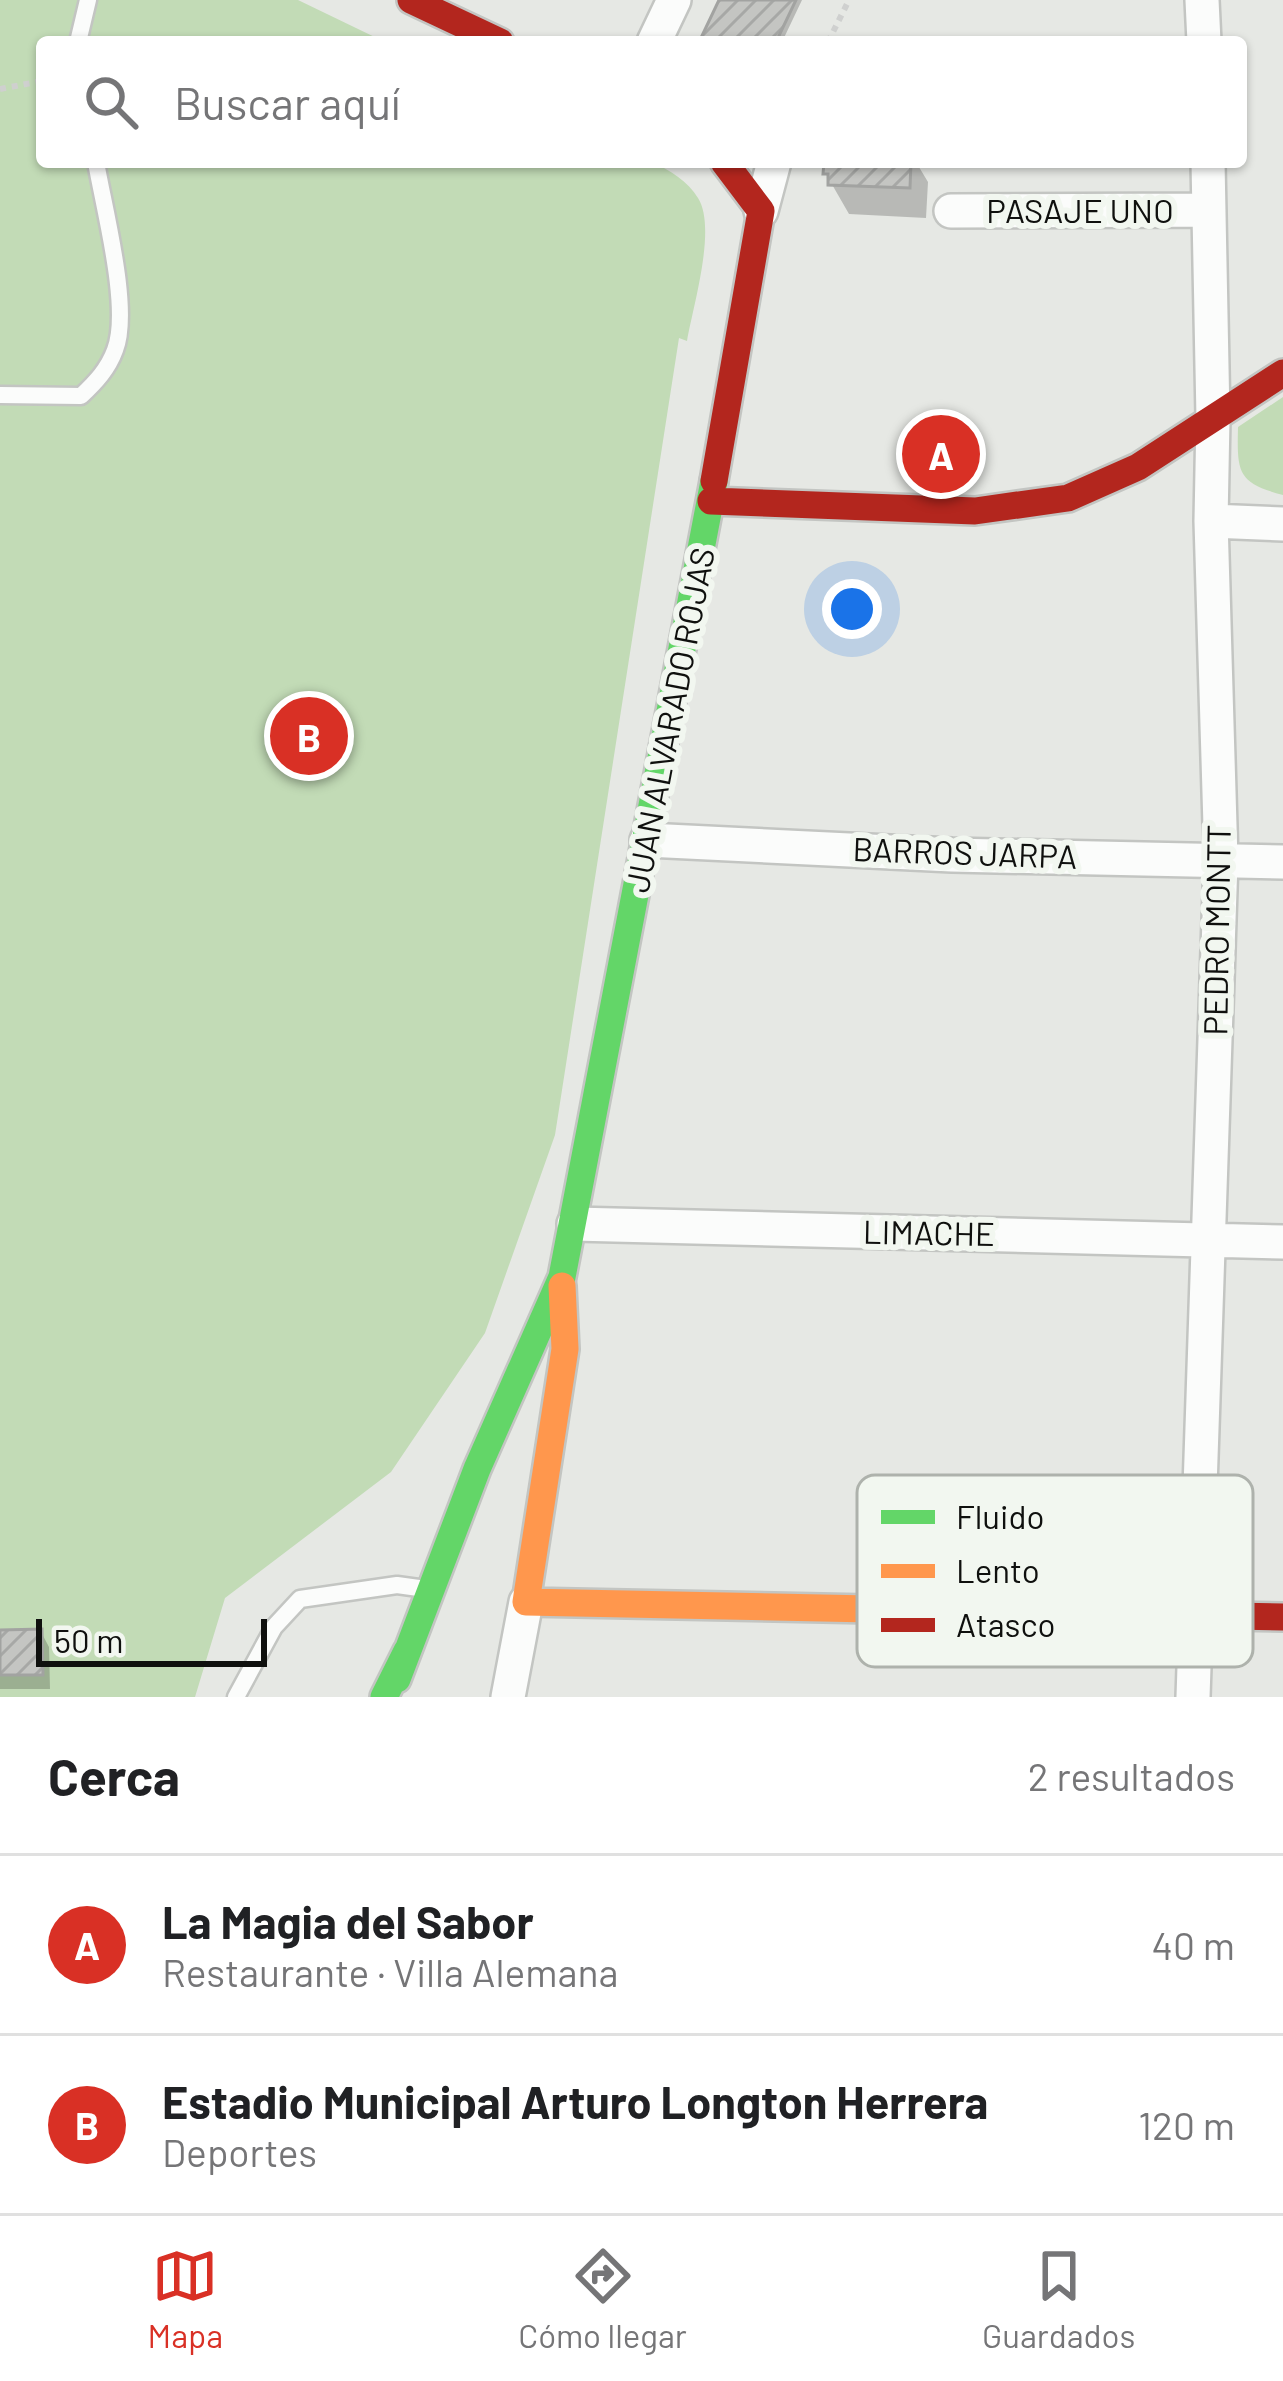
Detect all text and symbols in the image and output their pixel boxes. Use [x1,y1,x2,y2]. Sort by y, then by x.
search box [36,36,1247,168]
icon: search [78,69,144,135]
text: Buscar aquí [174,75,401,129]
street label: PASAJE UNO [986,190,1174,230]
pin: A [902,409,980,499]
street label: JUAN ALVARADO ROJAS [616,544,722,896]
your location [822,579,882,639]
pin: B [270,691,348,781]
street label: PEDRO MONTT [1194,824,1238,1036]
street label: BARROS JARPA [852,828,1078,876]
street label: LIMACHE [863,1211,995,1253]
legend [857,1475,1253,1667]
text: Fluido [956,1496,1044,1536]
text: Lento [956,1550,1040,1590]
text: Atasco [956,1604,1055,1644]
scale bar [36,1613,267,1666]
text: 50 m [54,1620,124,1660]
text: Cerca [48,1745,180,1806]
text: 2 resultados [1028,1752,1235,1799]
text: La Magia del Sabor [162,1894,534,1948]
text: A [74,1921,100,1968]
text: 40 m [1151,1921,1235,1968]
text: Restaurante · Villa Alemana [162,1948,618,1995]
text: Estadio Municipal Arturo Longton Herrera [162,2074,988,2128]
text: B [75,2101,99,2148]
text: 120 m [1138,2101,1235,2148]
text: Deportes [162,2128,317,2175]
tab: Mapa [148,2243,223,2355]
tab: Cómo llegar [518,2243,687,2355]
tab: Guardados [982,2243,1135,2355]

